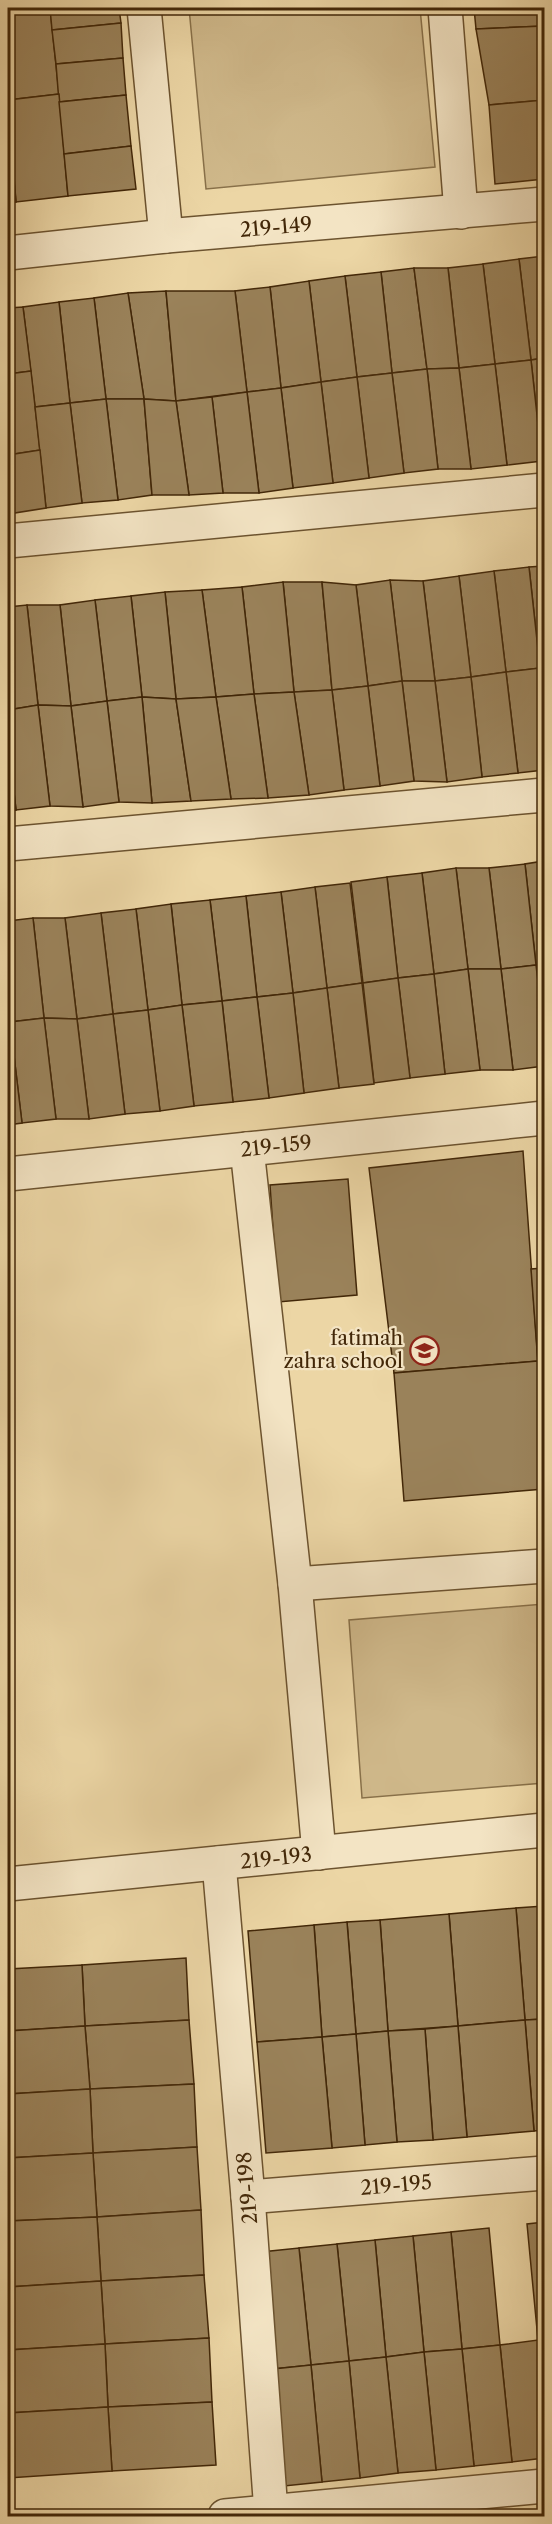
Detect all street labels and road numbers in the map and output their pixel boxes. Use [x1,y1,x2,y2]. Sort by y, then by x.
street label: 219-149 [239,212,313,242]
street label: 219-159 [239,1130,313,1162]
street label: 219-193 [239,1842,313,1874]
street label: 219-198 [232,2151,262,2225]
street label: 219-195 [359,2170,433,2200]

